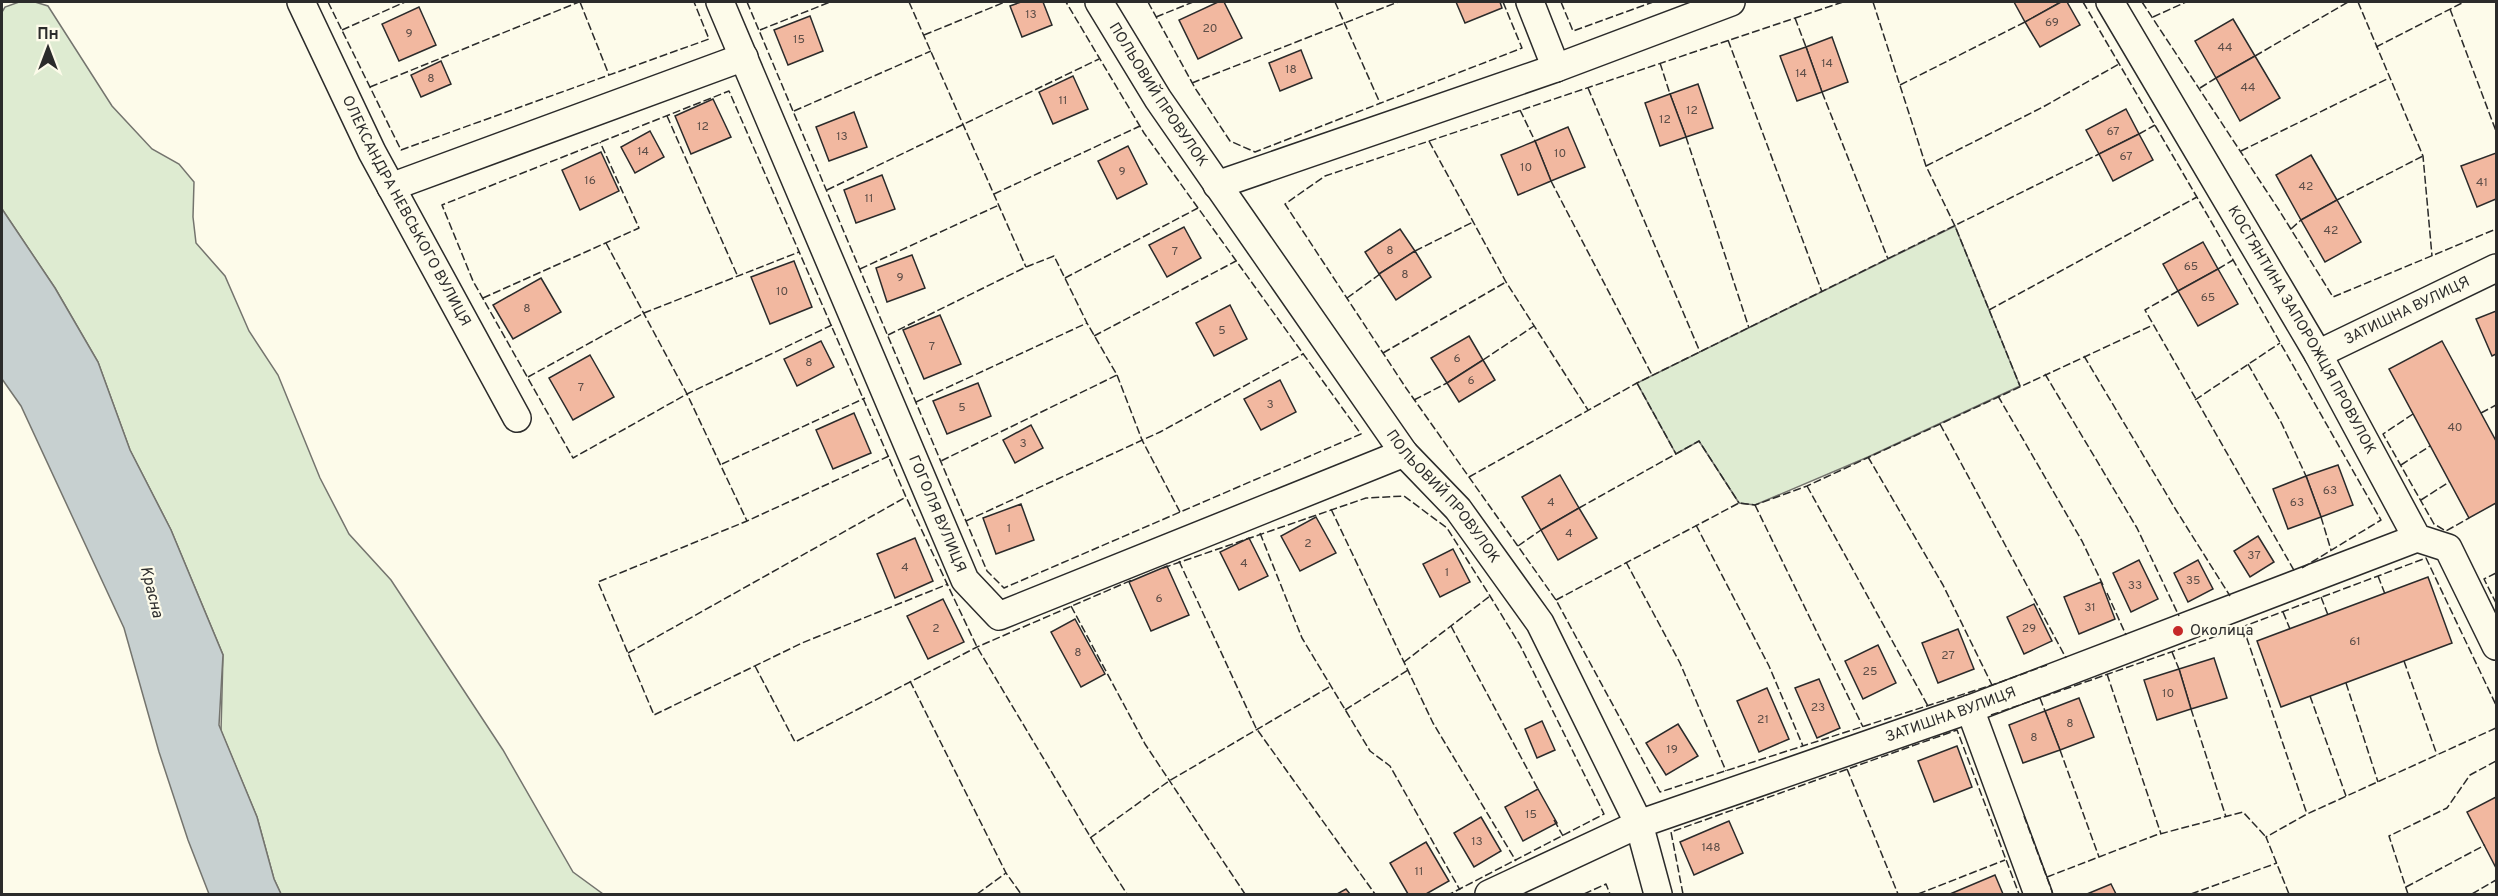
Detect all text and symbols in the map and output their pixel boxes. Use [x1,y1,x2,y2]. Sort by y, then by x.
house number: 13 [1025,7,1037,23]
house number: 69 [2045,15,2059,31]
north arrow [18,18,78,78]
street label: ПОЛЬОВИЙ ПРОВУЛОК [1104,19,1212,171]
house number: 20 [1202,21,1218,37]
text: Пн [37,25,59,45]
house number: 9 [405,26,413,42]
house number: 15 [793,32,805,48]
house number: 44 [2218,40,2232,56]
house number: 14 [1821,56,1833,72]
house number: 18 [1285,62,1297,78]
house number: 14 [1795,66,1807,82]
house number: 8 [427,71,435,87]
house number: 44 [2241,80,2255,96]
street label: ОЛЕКСАНДРА НЕВСЬКОГО ВУЛИЦЯ [337,93,475,330]
house number: 11 [1059,93,1067,109]
house number: 12 [1686,103,1698,119]
house number: 12 [1659,112,1671,128]
house number: 12 [697,119,709,135]
house number: 67 [2106,124,2120,140]
house number: 13 [836,129,848,145]
house number: 14 [637,144,649,160]
house number: 10 [1554,146,1566,162]
house number: 67 [2119,149,2133,165]
house number: 10 [1520,160,1532,176]
house number: 9 [1118,164,1126,180]
house number: 16 [584,173,596,189]
house number: 41 [2476,175,2488,191]
house number: 42 [2299,179,2313,195]
house number: 11 [865,191,873,207]
street label: КОСТЯНТИНА ЗАПОРОЖЦЯ ПРОВУЛОК [2223,202,2380,458]
house number: 42 [2324,223,2338,239]
house number: 8 [1386,243,1394,259]
house number: 7 [1172,244,1178,260]
house number: 65 [2184,259,2198,275]
house number: 8 [1401,267,1409,283]
house number: 9 [896,270,904,286]
street label: ЗАТИШНА ВУЛИЦЯ [2341,273,2473,349]
house number: 10 [776,284,788,300]
house number: 65 [2201,290,2215,306]
house number: 8 [523,301,531,317]
house number: 5 [1218,323,1226,339]
house number: 7 [929,339,935,355]
house number: 6 [1453,351,1461,367]
house number: 8 [805,355,813,371]
house number: 6 [1467,373,1475,389]
house number: 7 [578,380,584,396]
house number: 3 [1266,397,1274,413]
house number: 5 [958,400,966,416]
house number: 40 [2447,420,2463,436]
street label: ПОЛЬОВИЙ ПРОВУЛОК [1381,426,1504,567]
house number: 3 [1019,436,1027,452]
street label: ГОГОЛЯ ВУЛИЦЯ [904,452,970,575]
house number: 63 [2323,483,2337,499]
house number: 4 [1547,495,1555,511]
house number: 63 [2290,495,2304,511]
house number: 1 [1007,521,1011,537]
house number: 4 [1565,526,1573,542]
house number: 2 [1304,536,1312,552]
house number: 37 [2247,548,2261,564]
house number: 4 [1240,556,1248,572]
house number: 4 [901,560,909,576]
water label: Красна [135,564,167,621]
house number: 1 [1445,565,1449,581]
house number: 35 [2186,573,2200,589]
house number: 33 [2128,578,2142,594]
house number: 6 [1155,591,1163,607]
house number: 31 [2084,600,2096,616]
house number: 2 [932,621,940,637]
house number: 29 [2022,621,2036,637]
place label: Околица [2190,622,2253,641]
marker: Околица [2171,624,2185,638]
house number: 61 [2349,634,2361,650]
house number: 8 [1074,645,1082,661]
house number: 27 [1941,648,1955,664]
house number: 25 [1863,664,1877,680]
street label: ЗАТИШНА ВУЛИЦЯ [1883,683,2019,747]
house number: 10 [2162,686,2174,702]
house number: 23 [1811,700,1825,716]
house number: 21 [1757,712,1769,728]
house number: 8 [2066,716,2074,732]
house number: 8 [2030,730,2038,746]
house number: 19 [1666,742,1678,758]
house number: 15 [1525,807,1537,823]
house number: 13 [1471,834,1483,850]
house number: 148 [1701,840,1721,856]
house number: 11 [1415,864,1423,880]

